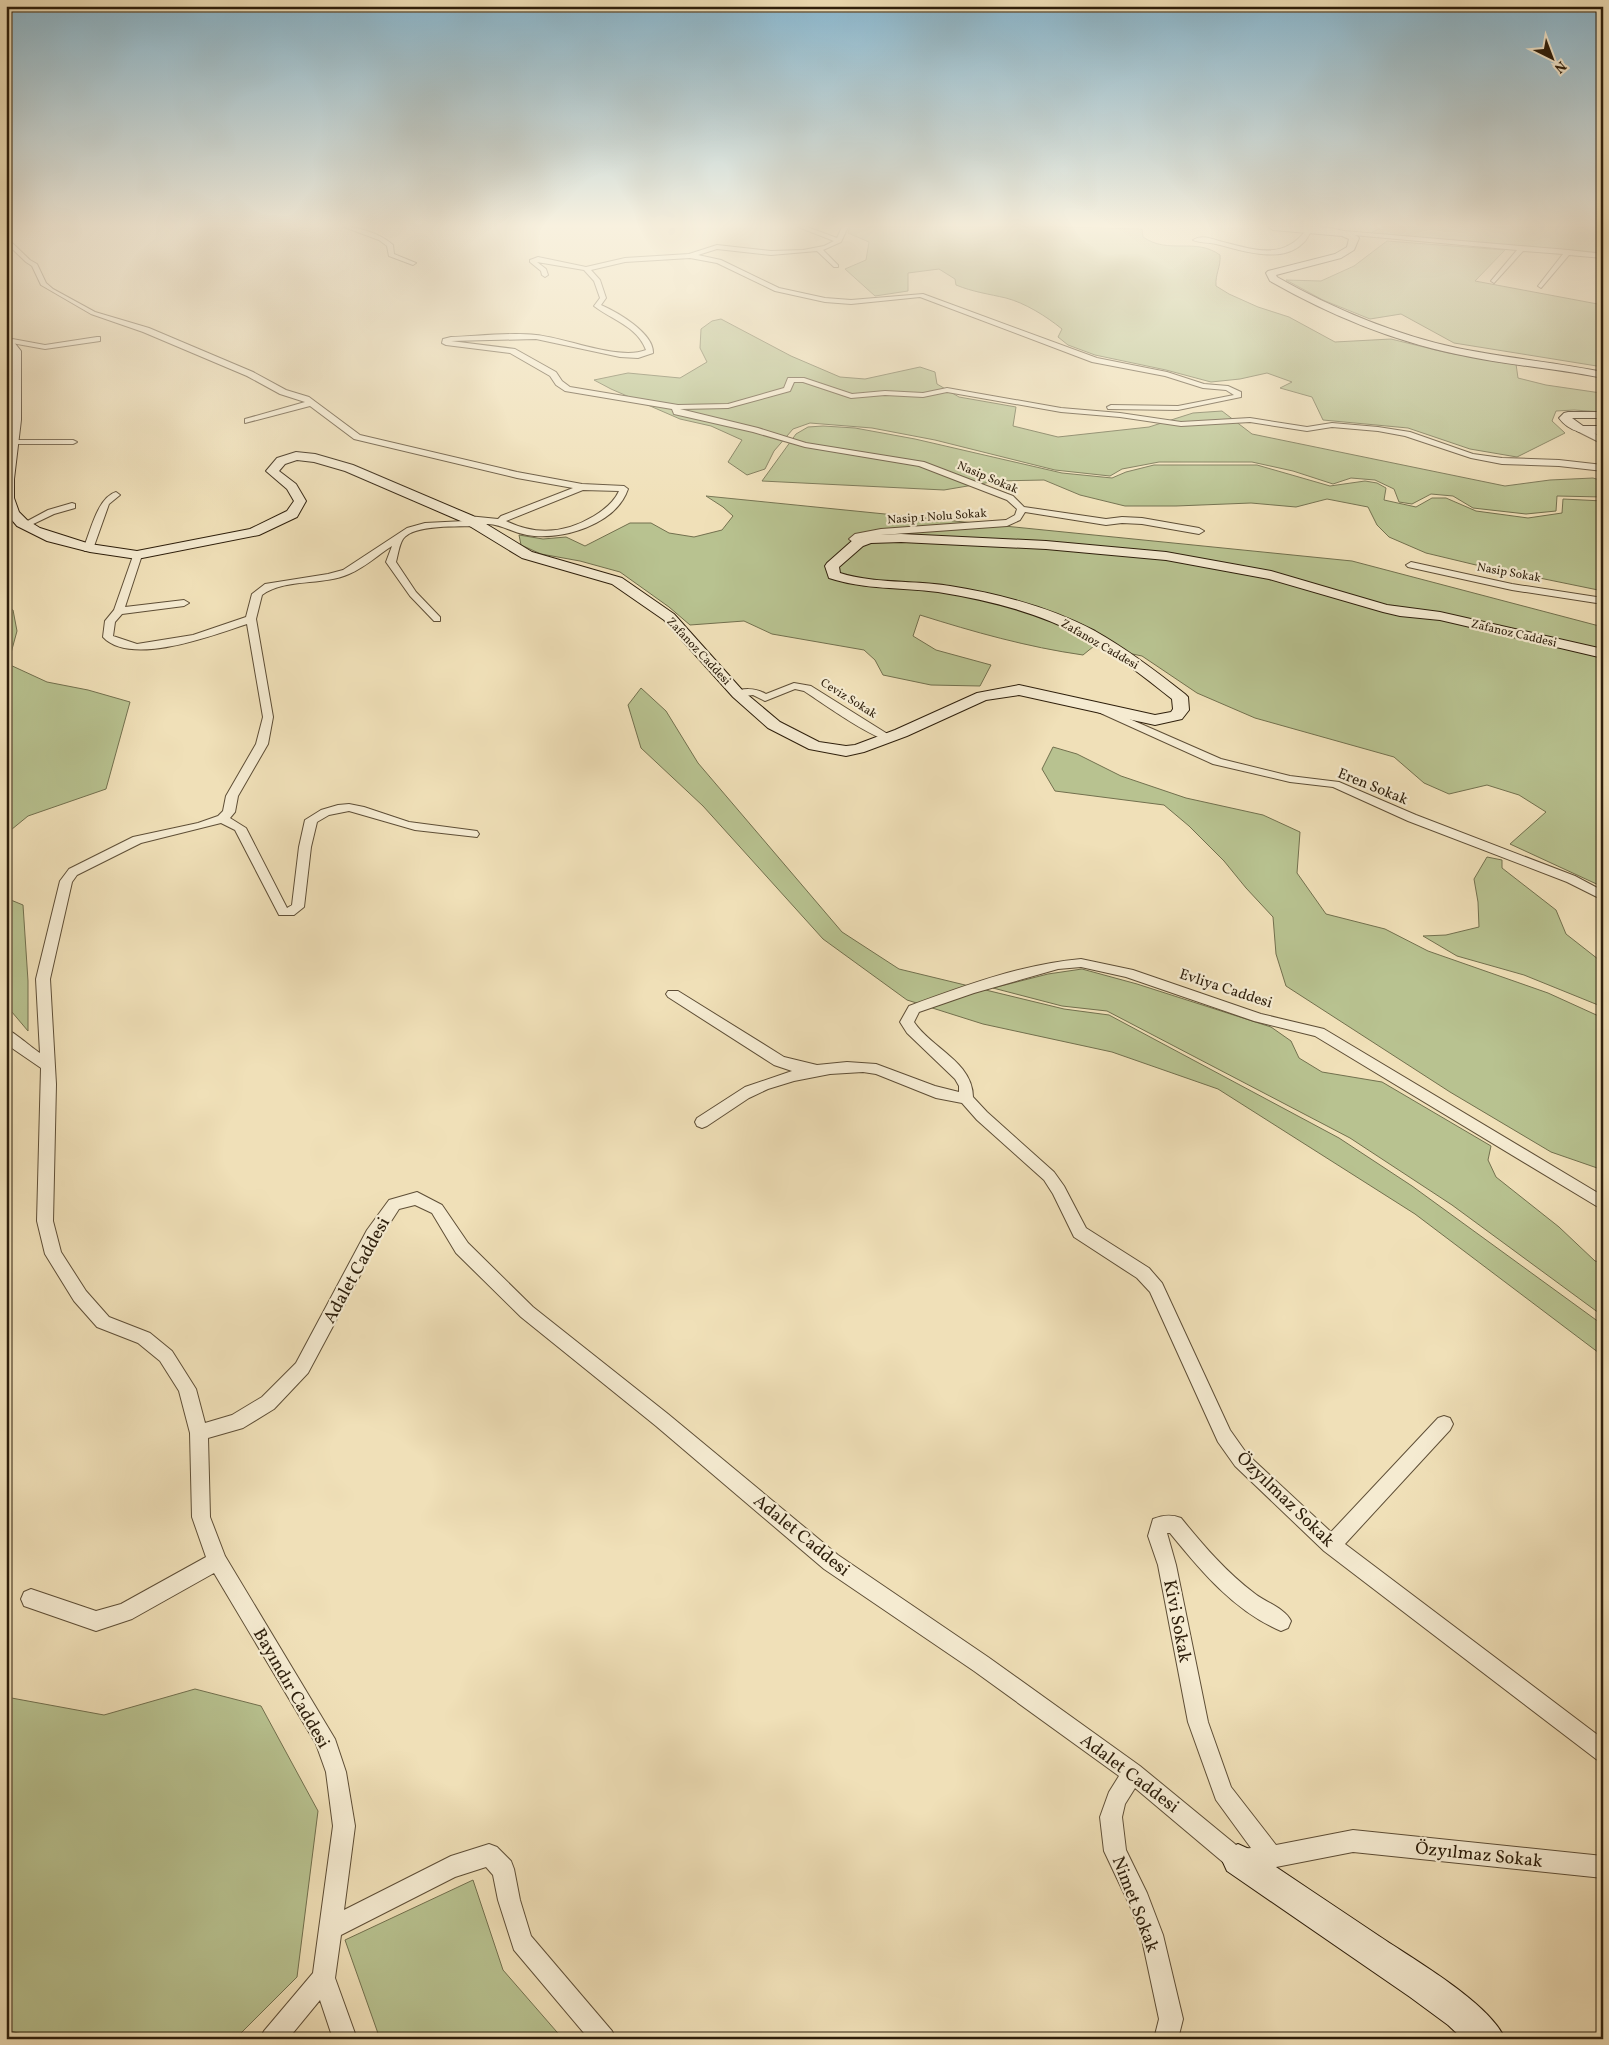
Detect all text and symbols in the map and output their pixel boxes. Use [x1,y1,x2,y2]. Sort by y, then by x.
north arrow [1526,32,1576,82]
text: N [1550,56,1570,77]
street label: Nasip Sokak [955,458,1021,498]
street label: Nasip 1 Nolu Sokak [887,506,988,528]
street label: Nasip Sokak [1476,559,1543,587]
street label: Zafanoz Caddesi [663,614,734,689]
street label: Zafanoz Caddesi [1058,616,1142,674]
street label: Zafanoz Caddesi [1469,616,1559,652]
street label: Ceviz Sokak [817,675,880,723]
street label: Eren Sokak [1334,764,1411,811]
street label: Evliya Caddesi [1176,964,1275,1014]
street label: Adalet Caddesi [318,1213,397,1328]
street label: Özyılmaz Sokak [1230,1447,1340,1554]
street label: Adalet Caddesi [747,1489,855,1583]
street label: Kivi Sokak [1156,1578,1197,1665]
street label: Bayındır Caddesi [246,1624,335,1753]
street label: Adalet Caddesi [1074,1729,1184,1820]
street label: Özyılmaz Sokak [1414,1836,1544,1875]
street label: Nimet Sokak [1105,1853,1164,1956]

